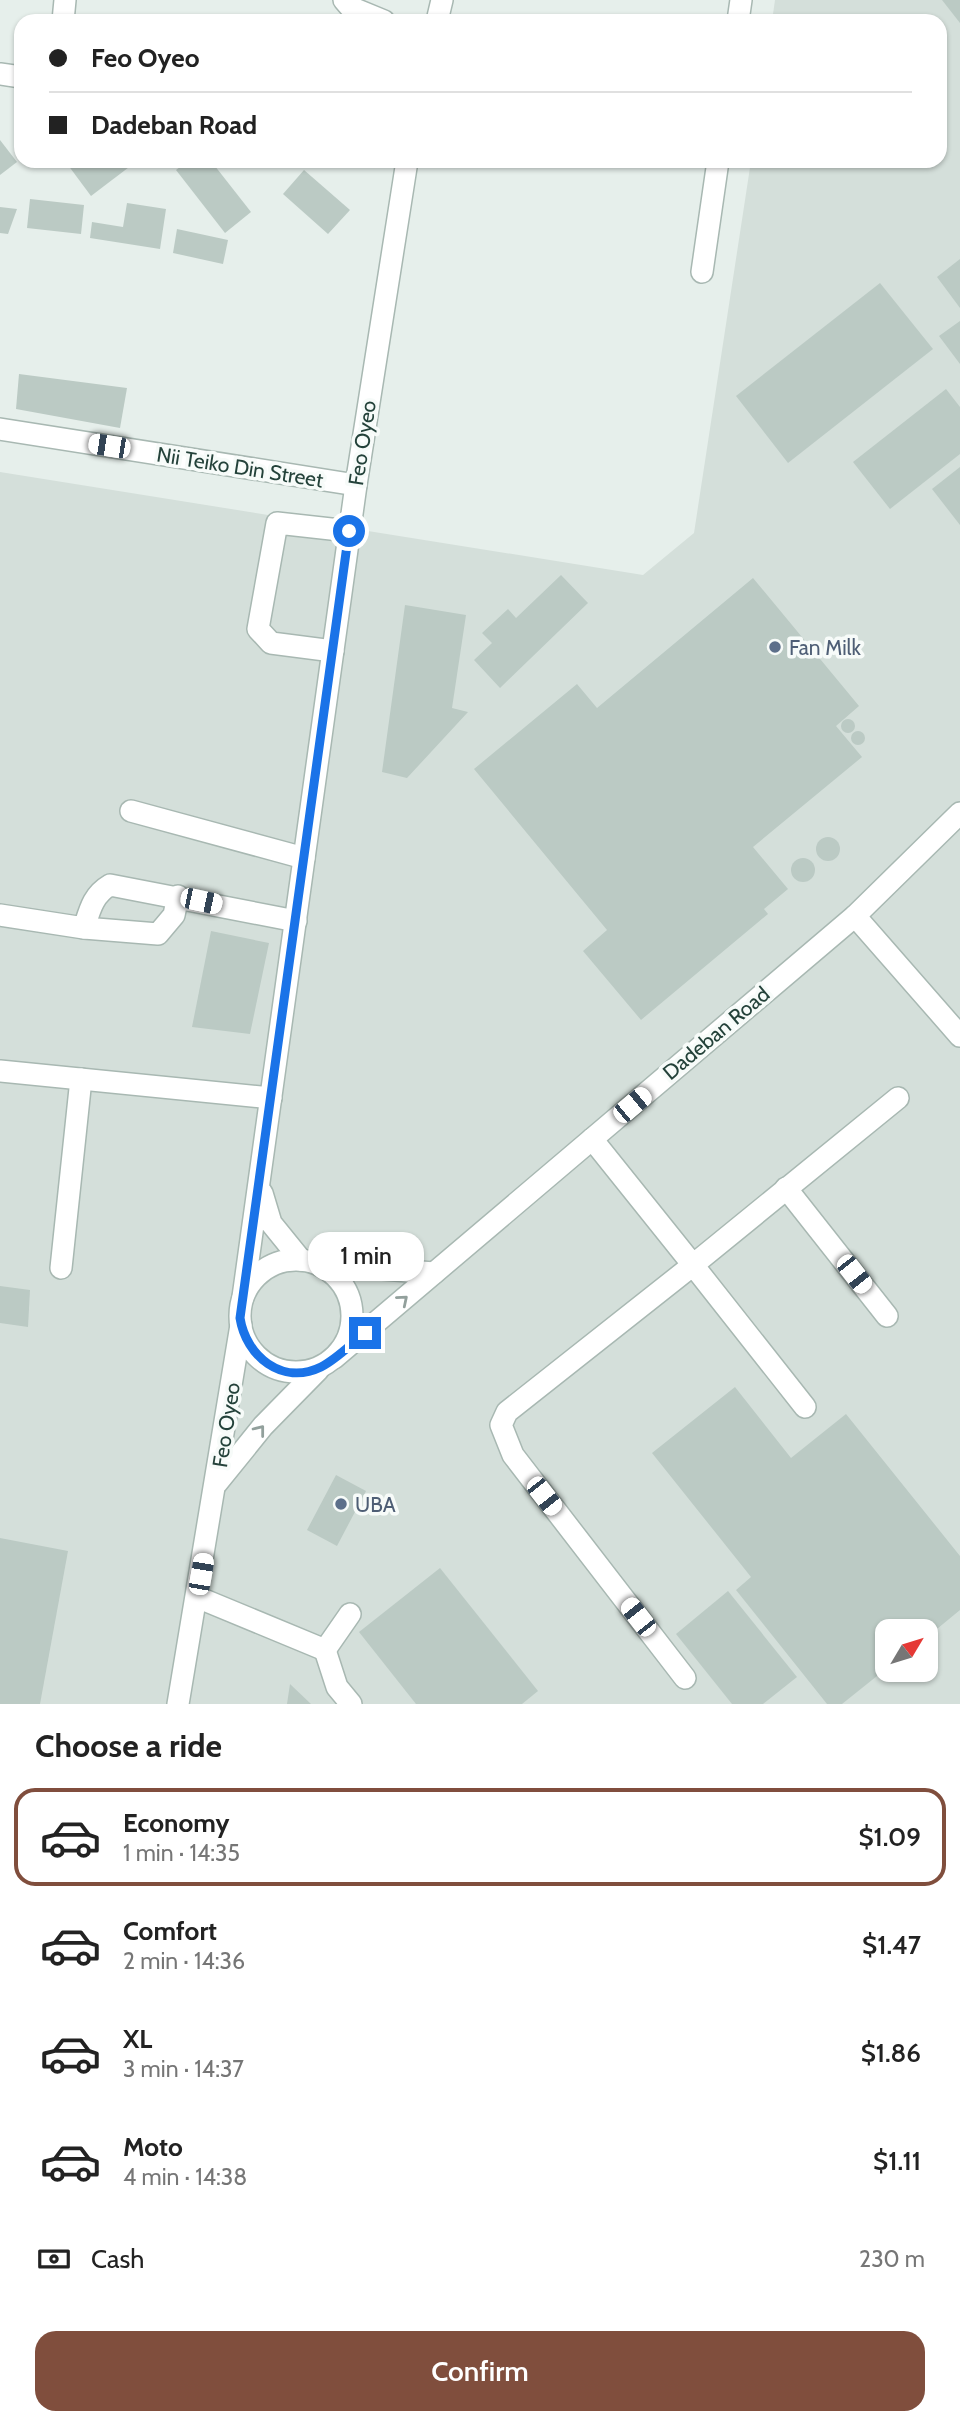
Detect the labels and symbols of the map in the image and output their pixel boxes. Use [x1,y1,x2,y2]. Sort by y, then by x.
street label: Feo Oyeo [343,399,381,487]
car [87,432,132,460]
street label: Nii Teiko Din Street [155,441,325,493]
route start [333,515,365,547]
place label: Fan Milk [789,635,862,660]
marker: Fan Milk [767,639,783,655]
car [179,886,224,916]
street label: Dadeban Road [658,981,774,1085]
car [610,1083,655,1127]
callout: 1 min [307,1232,423,1280]
car [833,1251,876,1297]
one-way arrow [395,1296,408,1308]
route end [349,1317,381,1349]
street label: Feo Oyeo [207,1381,245,1469]
one-way arrow [252,1425,264,1438]
car [523,1473,566,1519]
place label: UBA [355,1492,396,1517]
marker: UBA [333,1496,349,1512]
car [188,1551,215,1597]
car [617,1594,660,1640]
north arrow [875,1619,938,1682]

